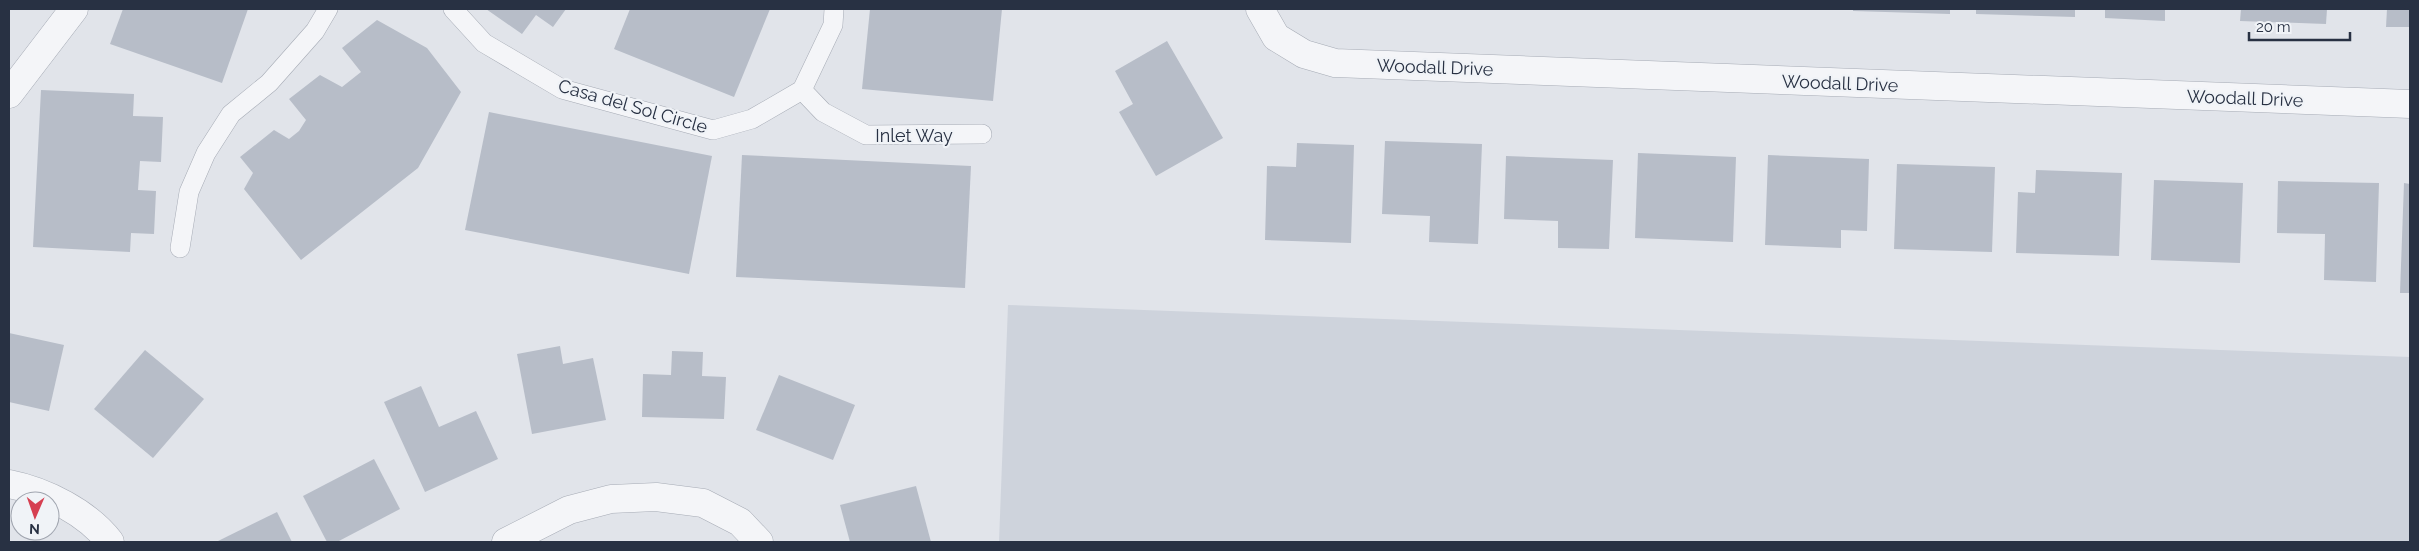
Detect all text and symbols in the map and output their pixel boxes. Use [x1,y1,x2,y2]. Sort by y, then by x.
scale bar [2249,10,2350,42]
text: 20 m [2256,18,2291,36]
street label: Woodall Drive [1376,54,1494,80]
street label: Woodall Drive [1781,70,1899,96]
street label: Casa del Sol Circle [556,75,710,137]
street label: Woodall Drive [2186,85,2304,111]
street label: Inlet Way [875,125,953,146]
north arrow [10,491,60,541]
text: N [29,521,40,537]

